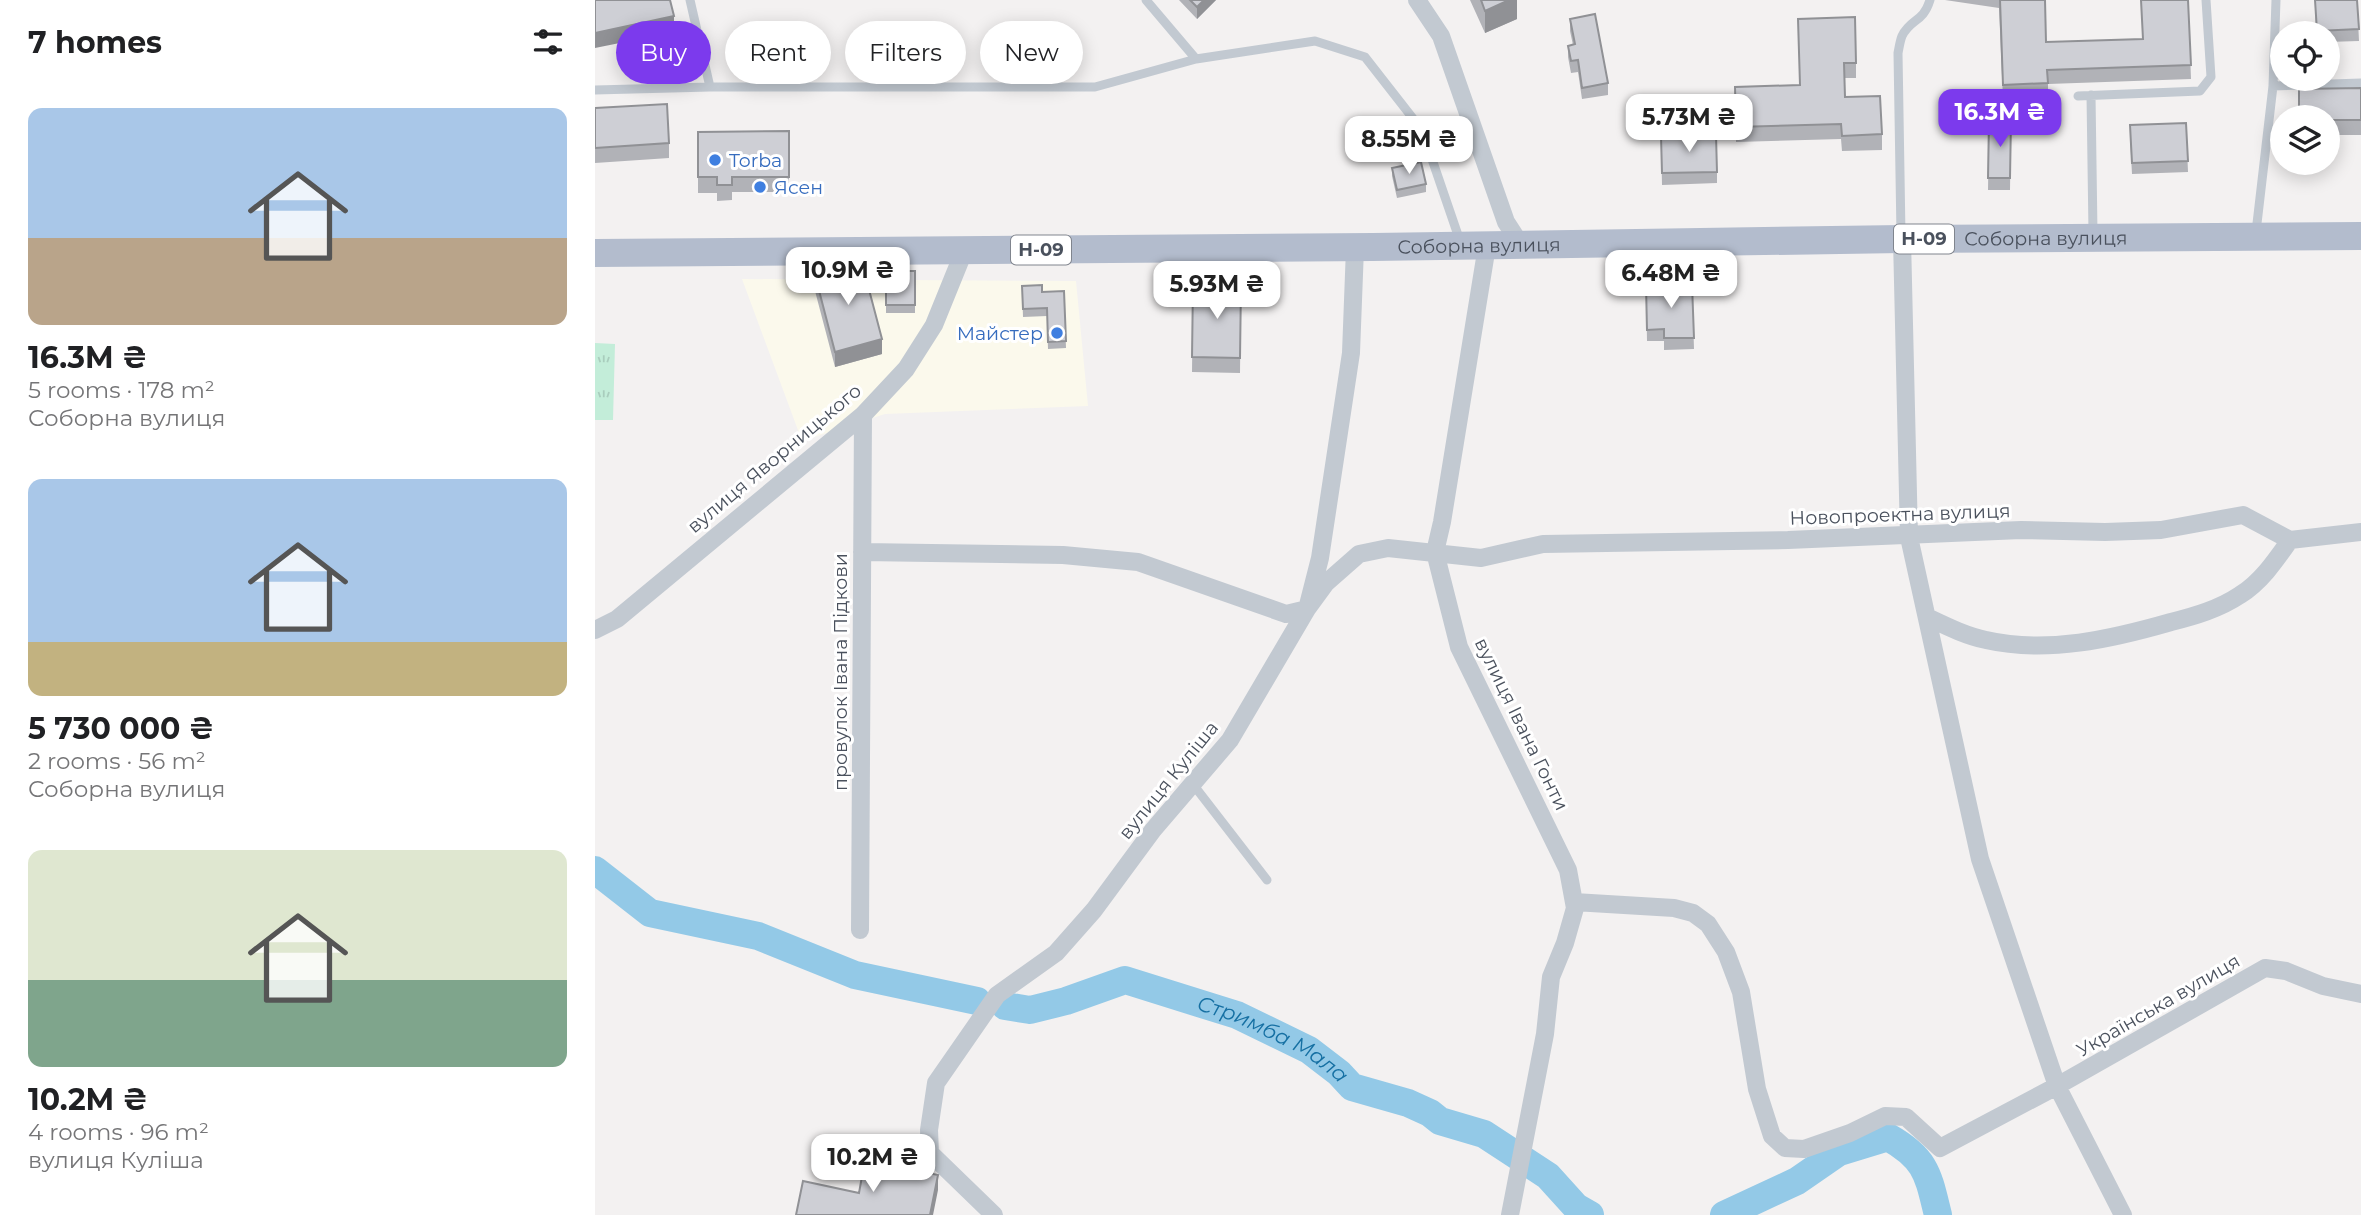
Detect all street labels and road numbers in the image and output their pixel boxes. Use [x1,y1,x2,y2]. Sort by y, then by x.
road number: Н-09 [1894,225,1954,254]
street label: Соборна вулиця [1964,227,2128,251]
street label: Соборна вулиця [1397,233,1561,259]
road number: Н-09 [1011,236,1071,264]
street label: вулиця Яворницького [683,379,866,538]
street label: Новопроектна вулиця [1789,499,2011,530]
street label: провулок Івана Підкови [829,553,852,791]
street label: вулиця Івана Гонти [1470,634,1573,814]
street label: вулиця Куліша [1114,717,1223,844]
street label: Українська вулиця [2072,949,2244,1062]

